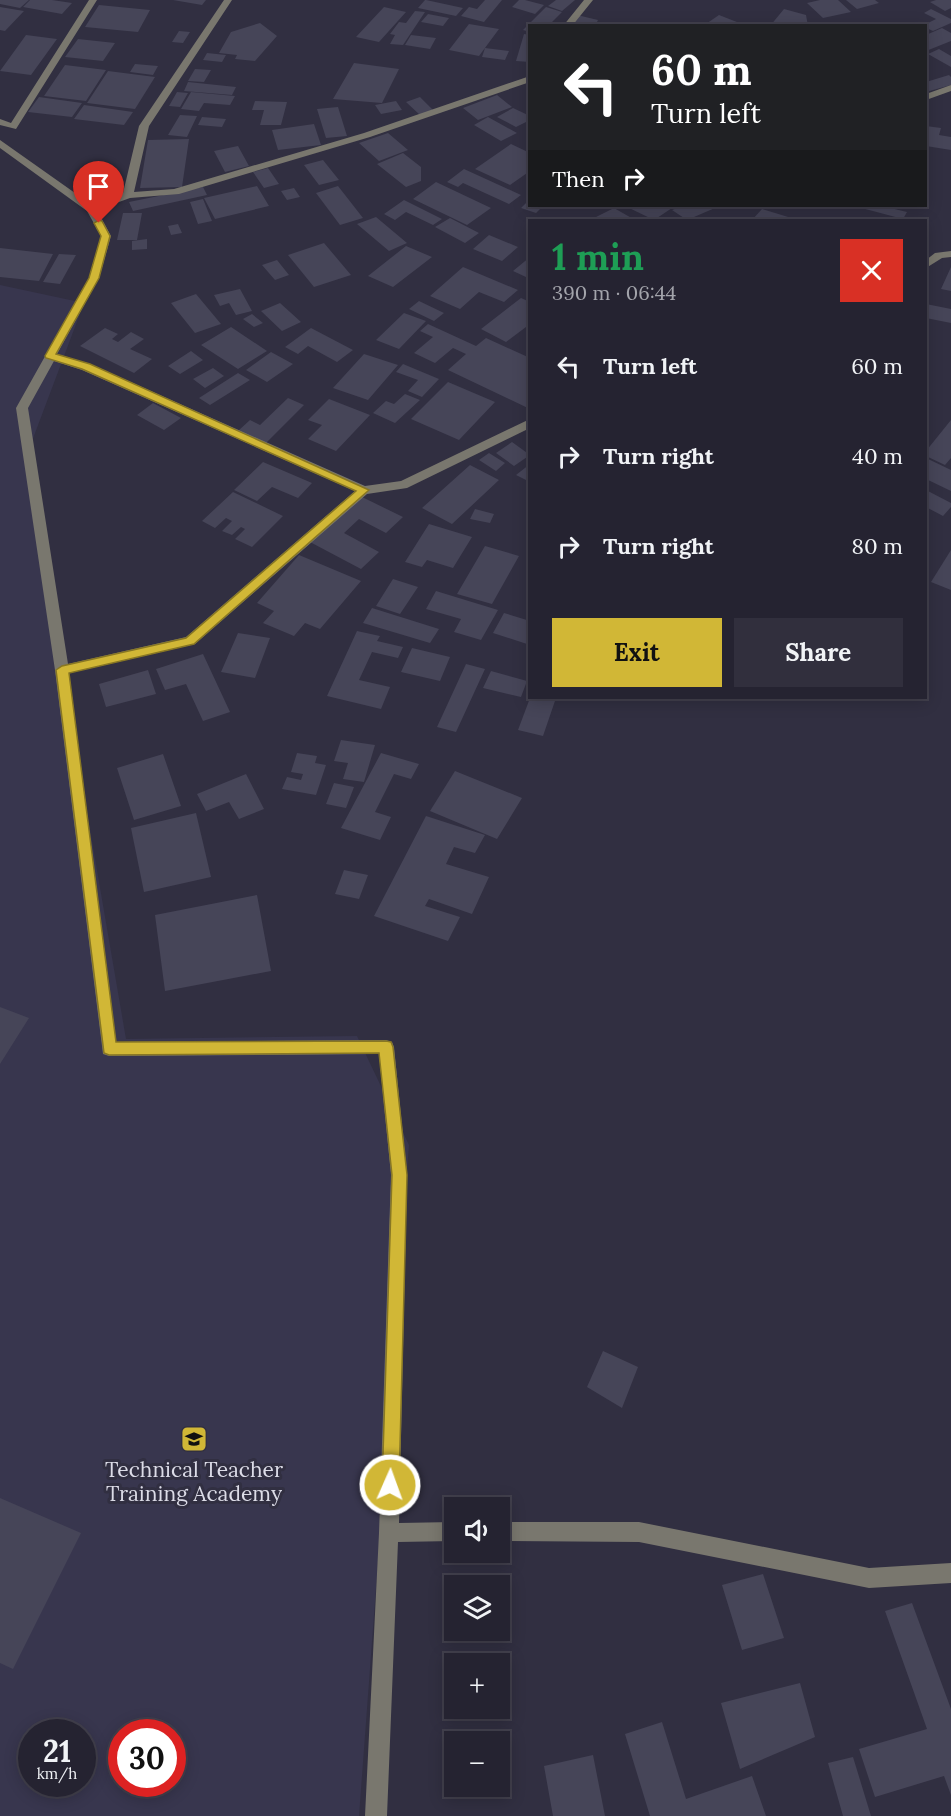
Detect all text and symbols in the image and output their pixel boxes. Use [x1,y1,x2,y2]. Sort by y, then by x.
text: 60 m [651,43,752,97]
icon: left [552,48,630,126]
text: Turn left [651,96,761,130]
pin [73,161,124,223]
icon: right [617,162,650,195]
text: Then [552,165,605,193]
icon: arrive [82,170,115,203]
text: 1 min [552,234,644,280]
button: close [840,239,903,302]
text: 390 m · 06:44 [552,280,676,305]
icon: left [552,350,585,383]
text: Turn left [603,352,697,380]
text: 60 m [851,352,903,380]
icon: right [552,440,585,473]
text: Turn right [603,442,714,470]
text: 40 m [852,442,903,470]
icon: right [552,530,585,563]
text: Turn right [603,532,714,560]
text: 80 m [852,532,903,560]
button: Exit [552,618,722,687]
button: Share [734,618,903,687]
school or university icon: Technical Teacher Training Academy [179,1424,209,1454]
position arrow [358,1453,422,1517]
place label: Technical Teacher Training Academy [105,1456,283,1507]
map controls [444,1497,510,1797]
button: sound [444,1497,510,1563]
button: layers [444,1575,510,1641]
button: + [444,1653,510,1719]
speed limit sign: 30 [108,1719,186,1797]
button: − [444,1731,510,1797]
text: 21 [43,1732,71,1770]
text: km/h [37,1764,77,1783]

